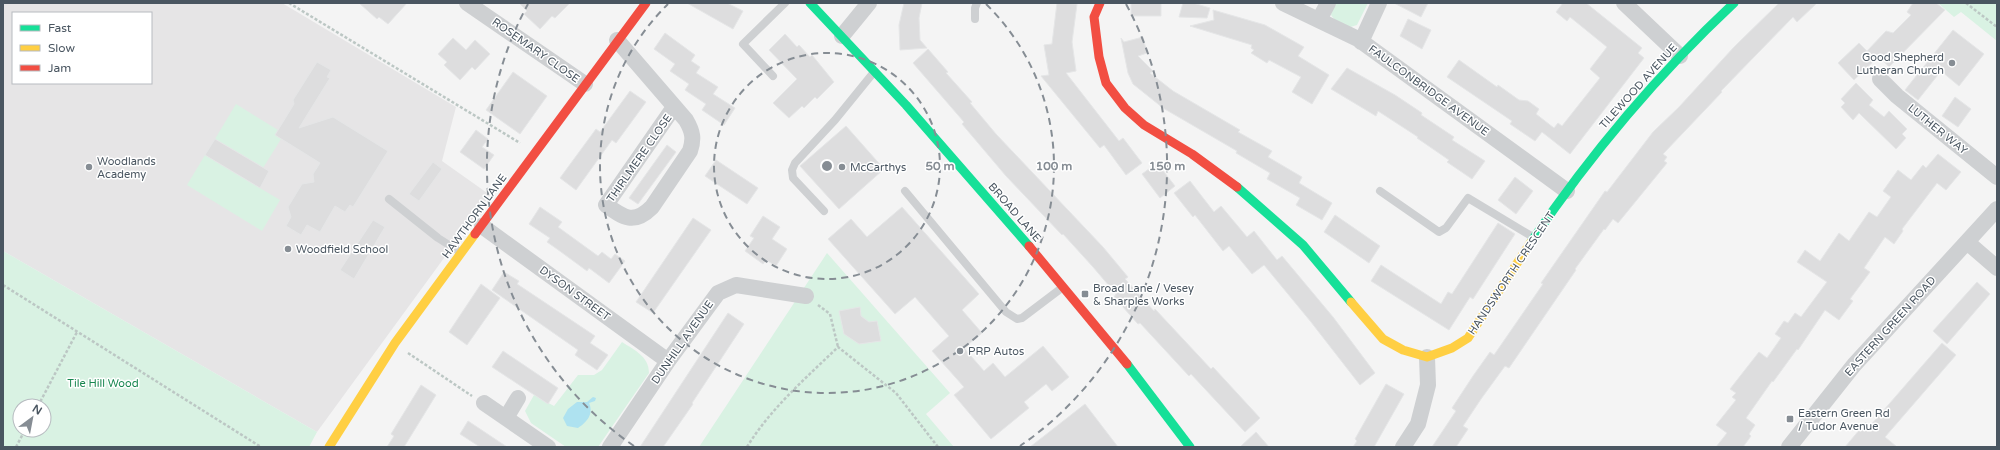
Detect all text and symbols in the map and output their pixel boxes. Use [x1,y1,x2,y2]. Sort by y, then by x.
legend [12,12,152,84]
street label: ROSEMARY CLOSE [489,15,582,86]
text: Fast [48,21,72,35]
text: Slow [48,41,75,55]
street label: TILEWOOD AVENUE [1597,41,1680,132]
street label: FAULCONBRIDGE AVENUE [1366,42,1491,138]
place label: Good Shepherd Lutheran Church [1856,51,1944,77]
marker: Good Shepherd Lutheran Church [1947,58,1957,68]
text: Jam [48,61,71,75]
street label: LUTHER WAY [1905,101,1970,157]
street label: THIRLMERE CLOSE [604,112,675,205]
place label: Woodlands Academy [97,155,156,181]
centre of rings [820,159,834,173]
text: 50 m [925,159,955,173]
text: 100 m [1036,159,1072,173]
text: 150 m [1149,159,1185,173]
place label: McCarthys [850,161,906,174]
marker: Woodlands Academy [84,162,94,172]
marker: McCarthys [837,162,847,172]
street label: HAWTHORN LANE [439,172,509,261]
street label: BROAD LANE [986,180,1044,244]
street label: HANDSWORTH CRESCENT [1465,209,1558,337]
place label: Woodfield School [296,243,388,256]
marker: Woodfield School [283,244,293,254]
street label: DYSON STREET [537,263,613,323]
street label: EASTERN GREEN ROAD [1842,274,1939,379]
place label: Broad Lane / Vesey & Sharples Works [1093,282,1194,308]
marker: Broad Lane / Vesey & Sharples Works [1080,289,1090,299]
street label: DUNHILL AVENUE [649,298,716,387]
place label: PRP Autos [968,345,1024,358]
marker: PRP Autos [955,346,965,356]
park label: Tile Hill Wood [67,377,139,390]
north arrow [12,398,52,438]
text: N [30,402,44,418]
place label: Eastern Green Rd / Tudor Avenue [1798,407,1890,433]
marker: Eastern Green Rd / Tudor Avenue [1785,414,1795,424]

